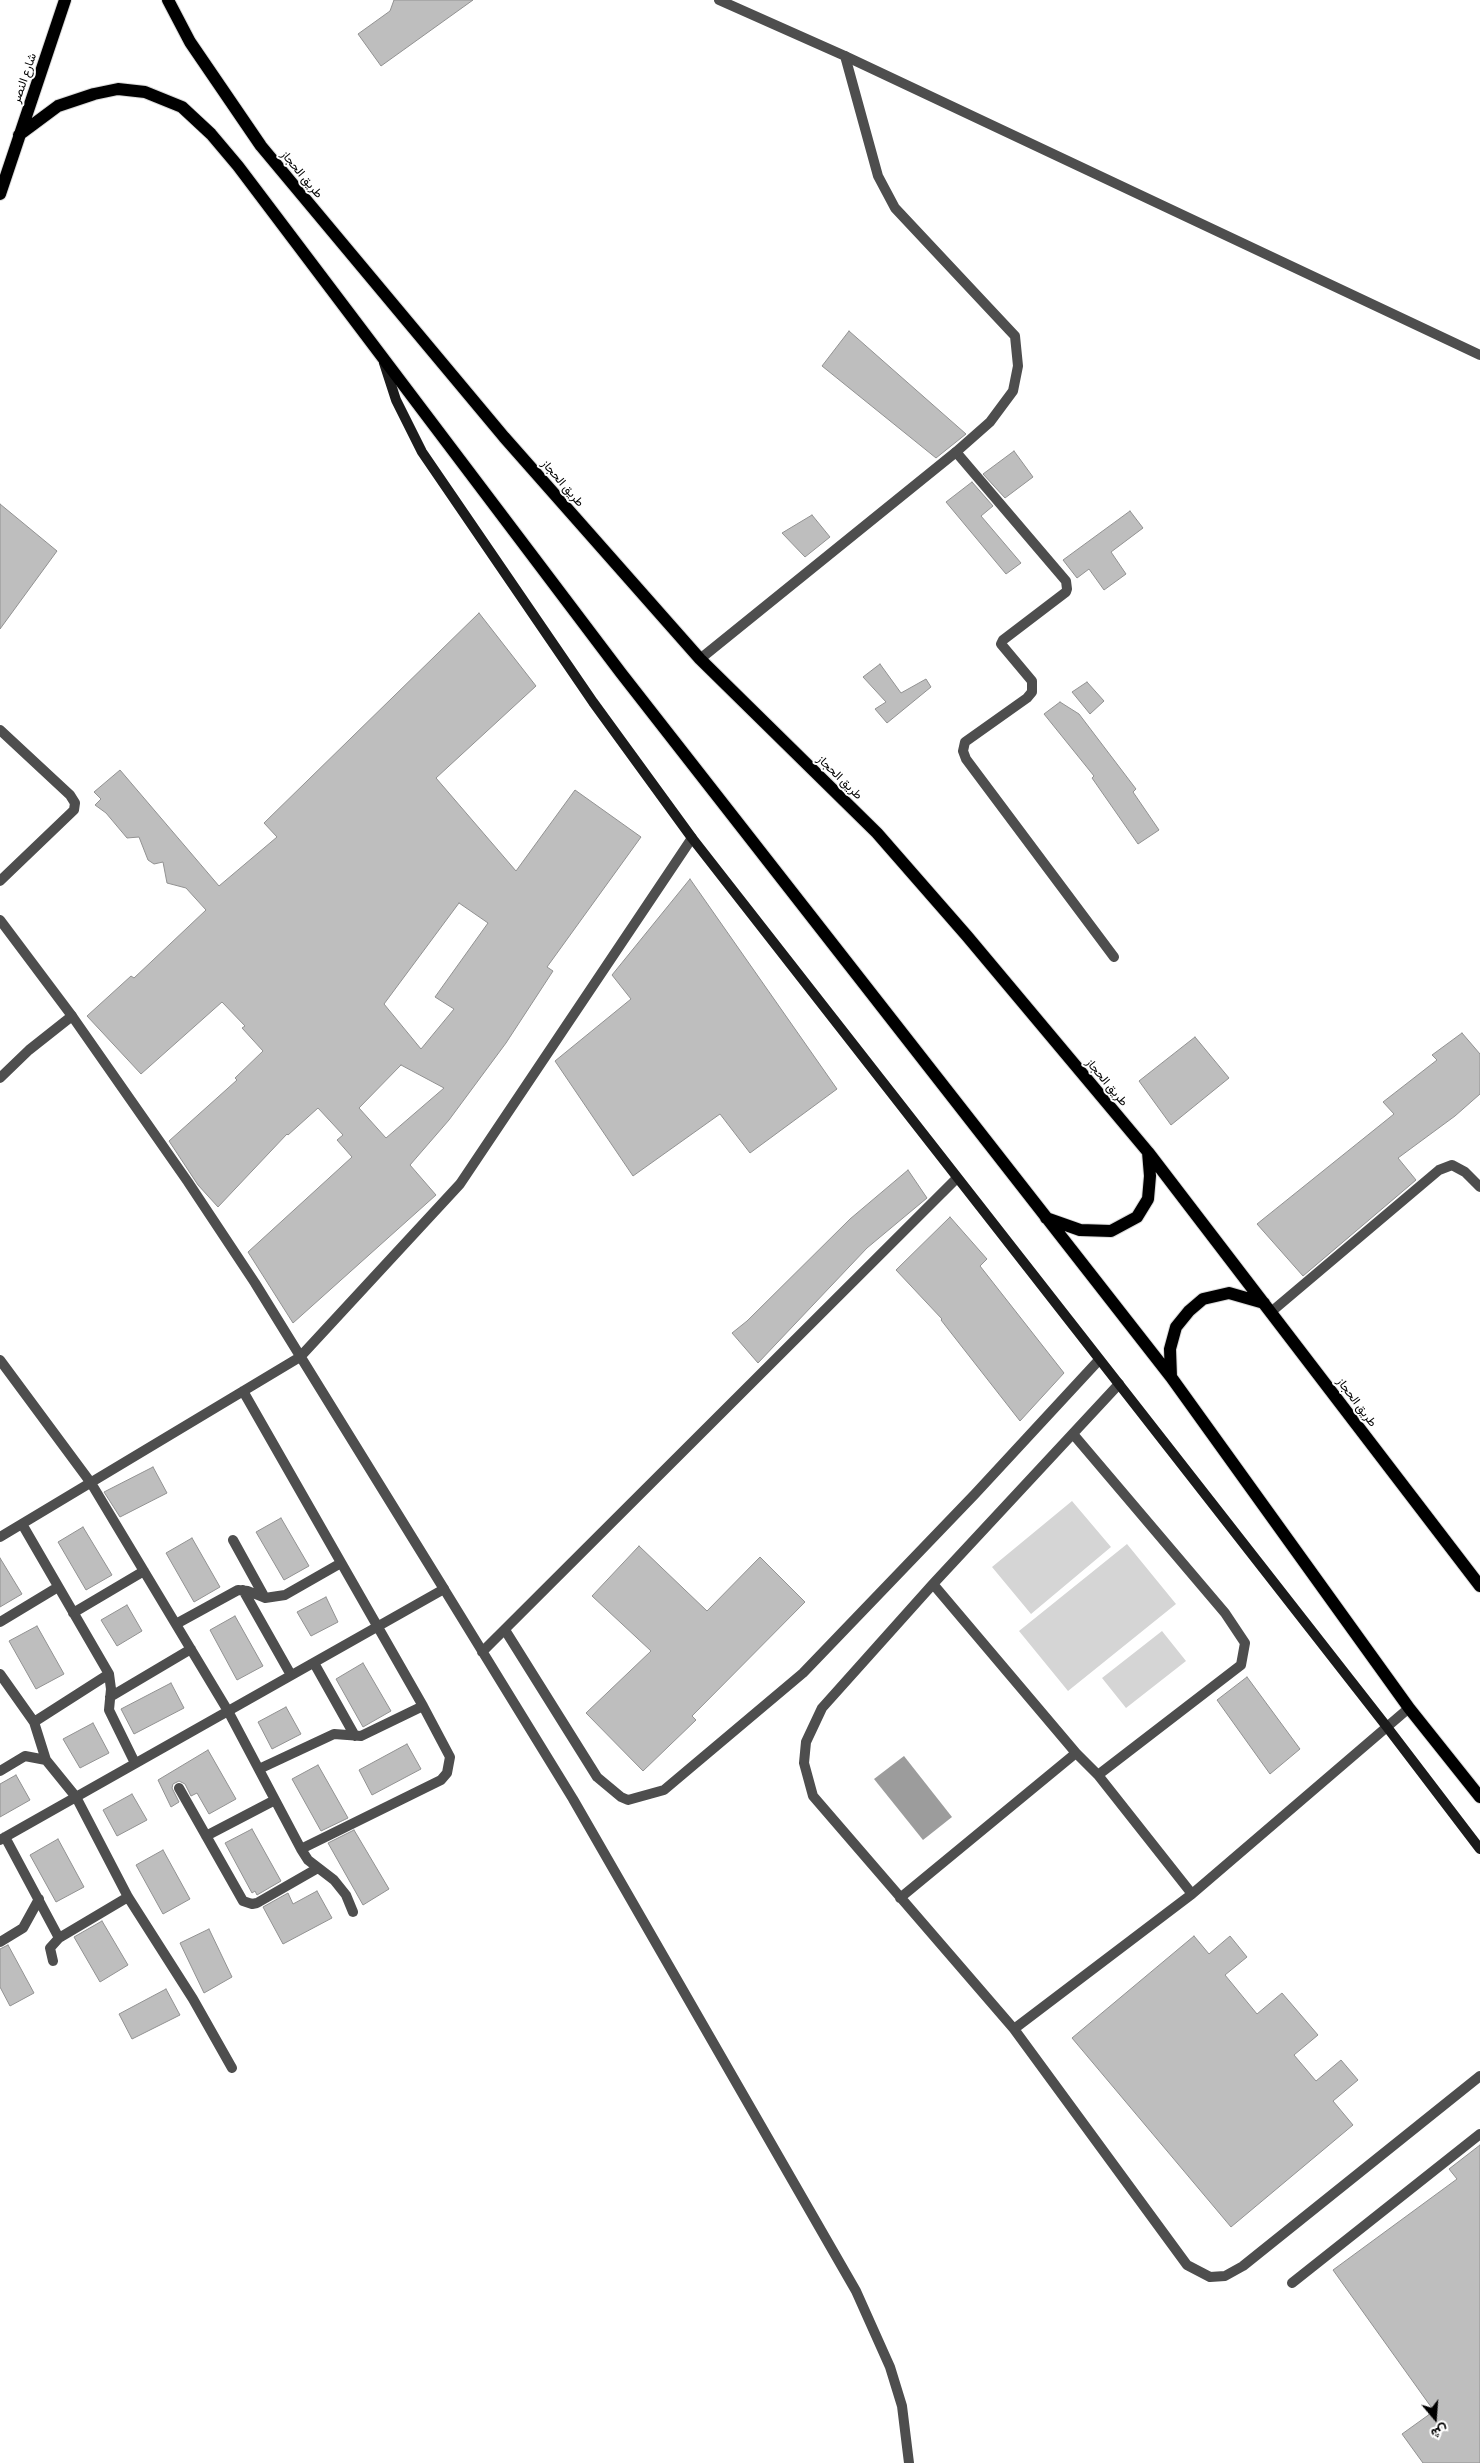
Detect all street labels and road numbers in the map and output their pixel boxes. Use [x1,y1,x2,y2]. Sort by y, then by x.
street label: شارع النصر [9,51,39,105]
street label: طريق الحجاز [278,147,326,201]
street label: طريق الحجاز [539,457,587,509]
street label: طريق الحجاز [814,752,866,802]
street label: طريق الحجاز [1083,1055,1131,1109]
street label: طريق الحجاز [1334,1375,1380,1429]

